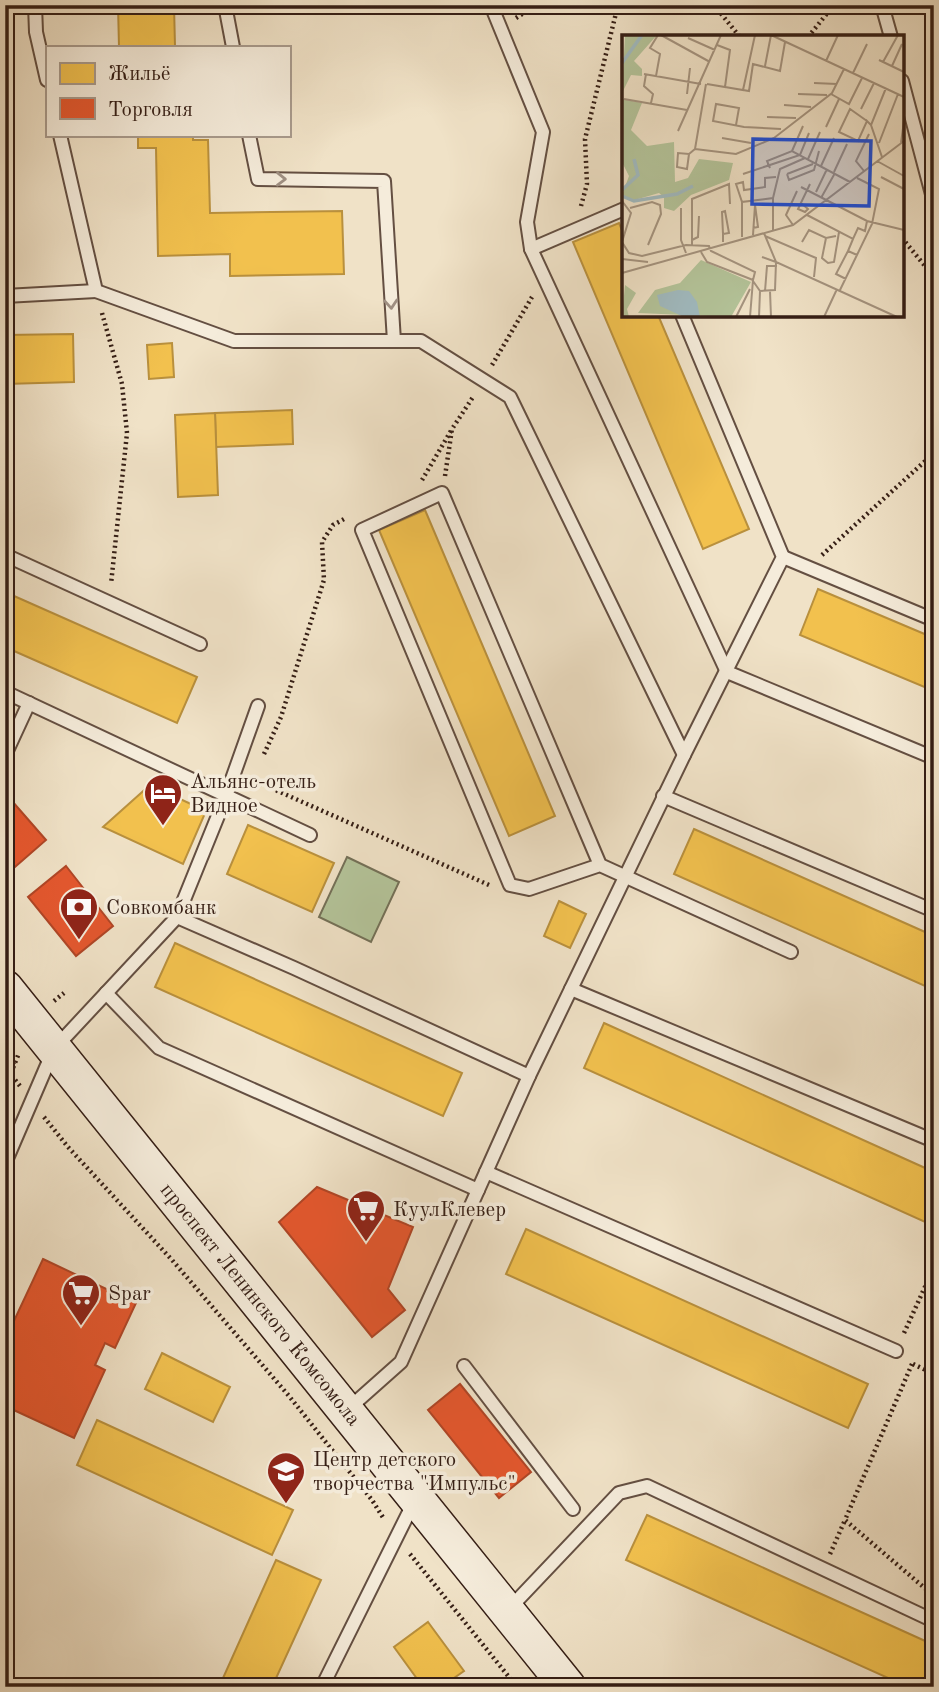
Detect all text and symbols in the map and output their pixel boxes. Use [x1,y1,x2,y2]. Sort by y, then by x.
inset map [622,35,904,317]
legend [46,46,290,136]
text: Жильё [108,64,171,85]
text: Торговля [108,100,193,121]
one-way arrow [275,172,286,187]
one-way arrow [383,299,398,310]
hotel icon: Альянс-отель Видное [142,772,184,827]
place label: Альянс-отель Видное [190,772,316,817]
bank icon: Совкомбанк [58,886,100,941]
place label: Совкомбанк [106,898,217,919]
street label: проспект Ленинского Комсомола [156,1180,364,1430]
supermarket icon: КуулКлевер [345,1188,387,1243]
place label: КуулКлевер [393,1200,506,1221]
supermarket icon: Spar [60,1272,102,1327]
place label: Spar [108,1284,151,1305]
school or university icon: Центр детского творчества "Импульс" [265,1450,307,1505]
place label: Центр детского творчества "Импульс" [313,1450,516,1495]

